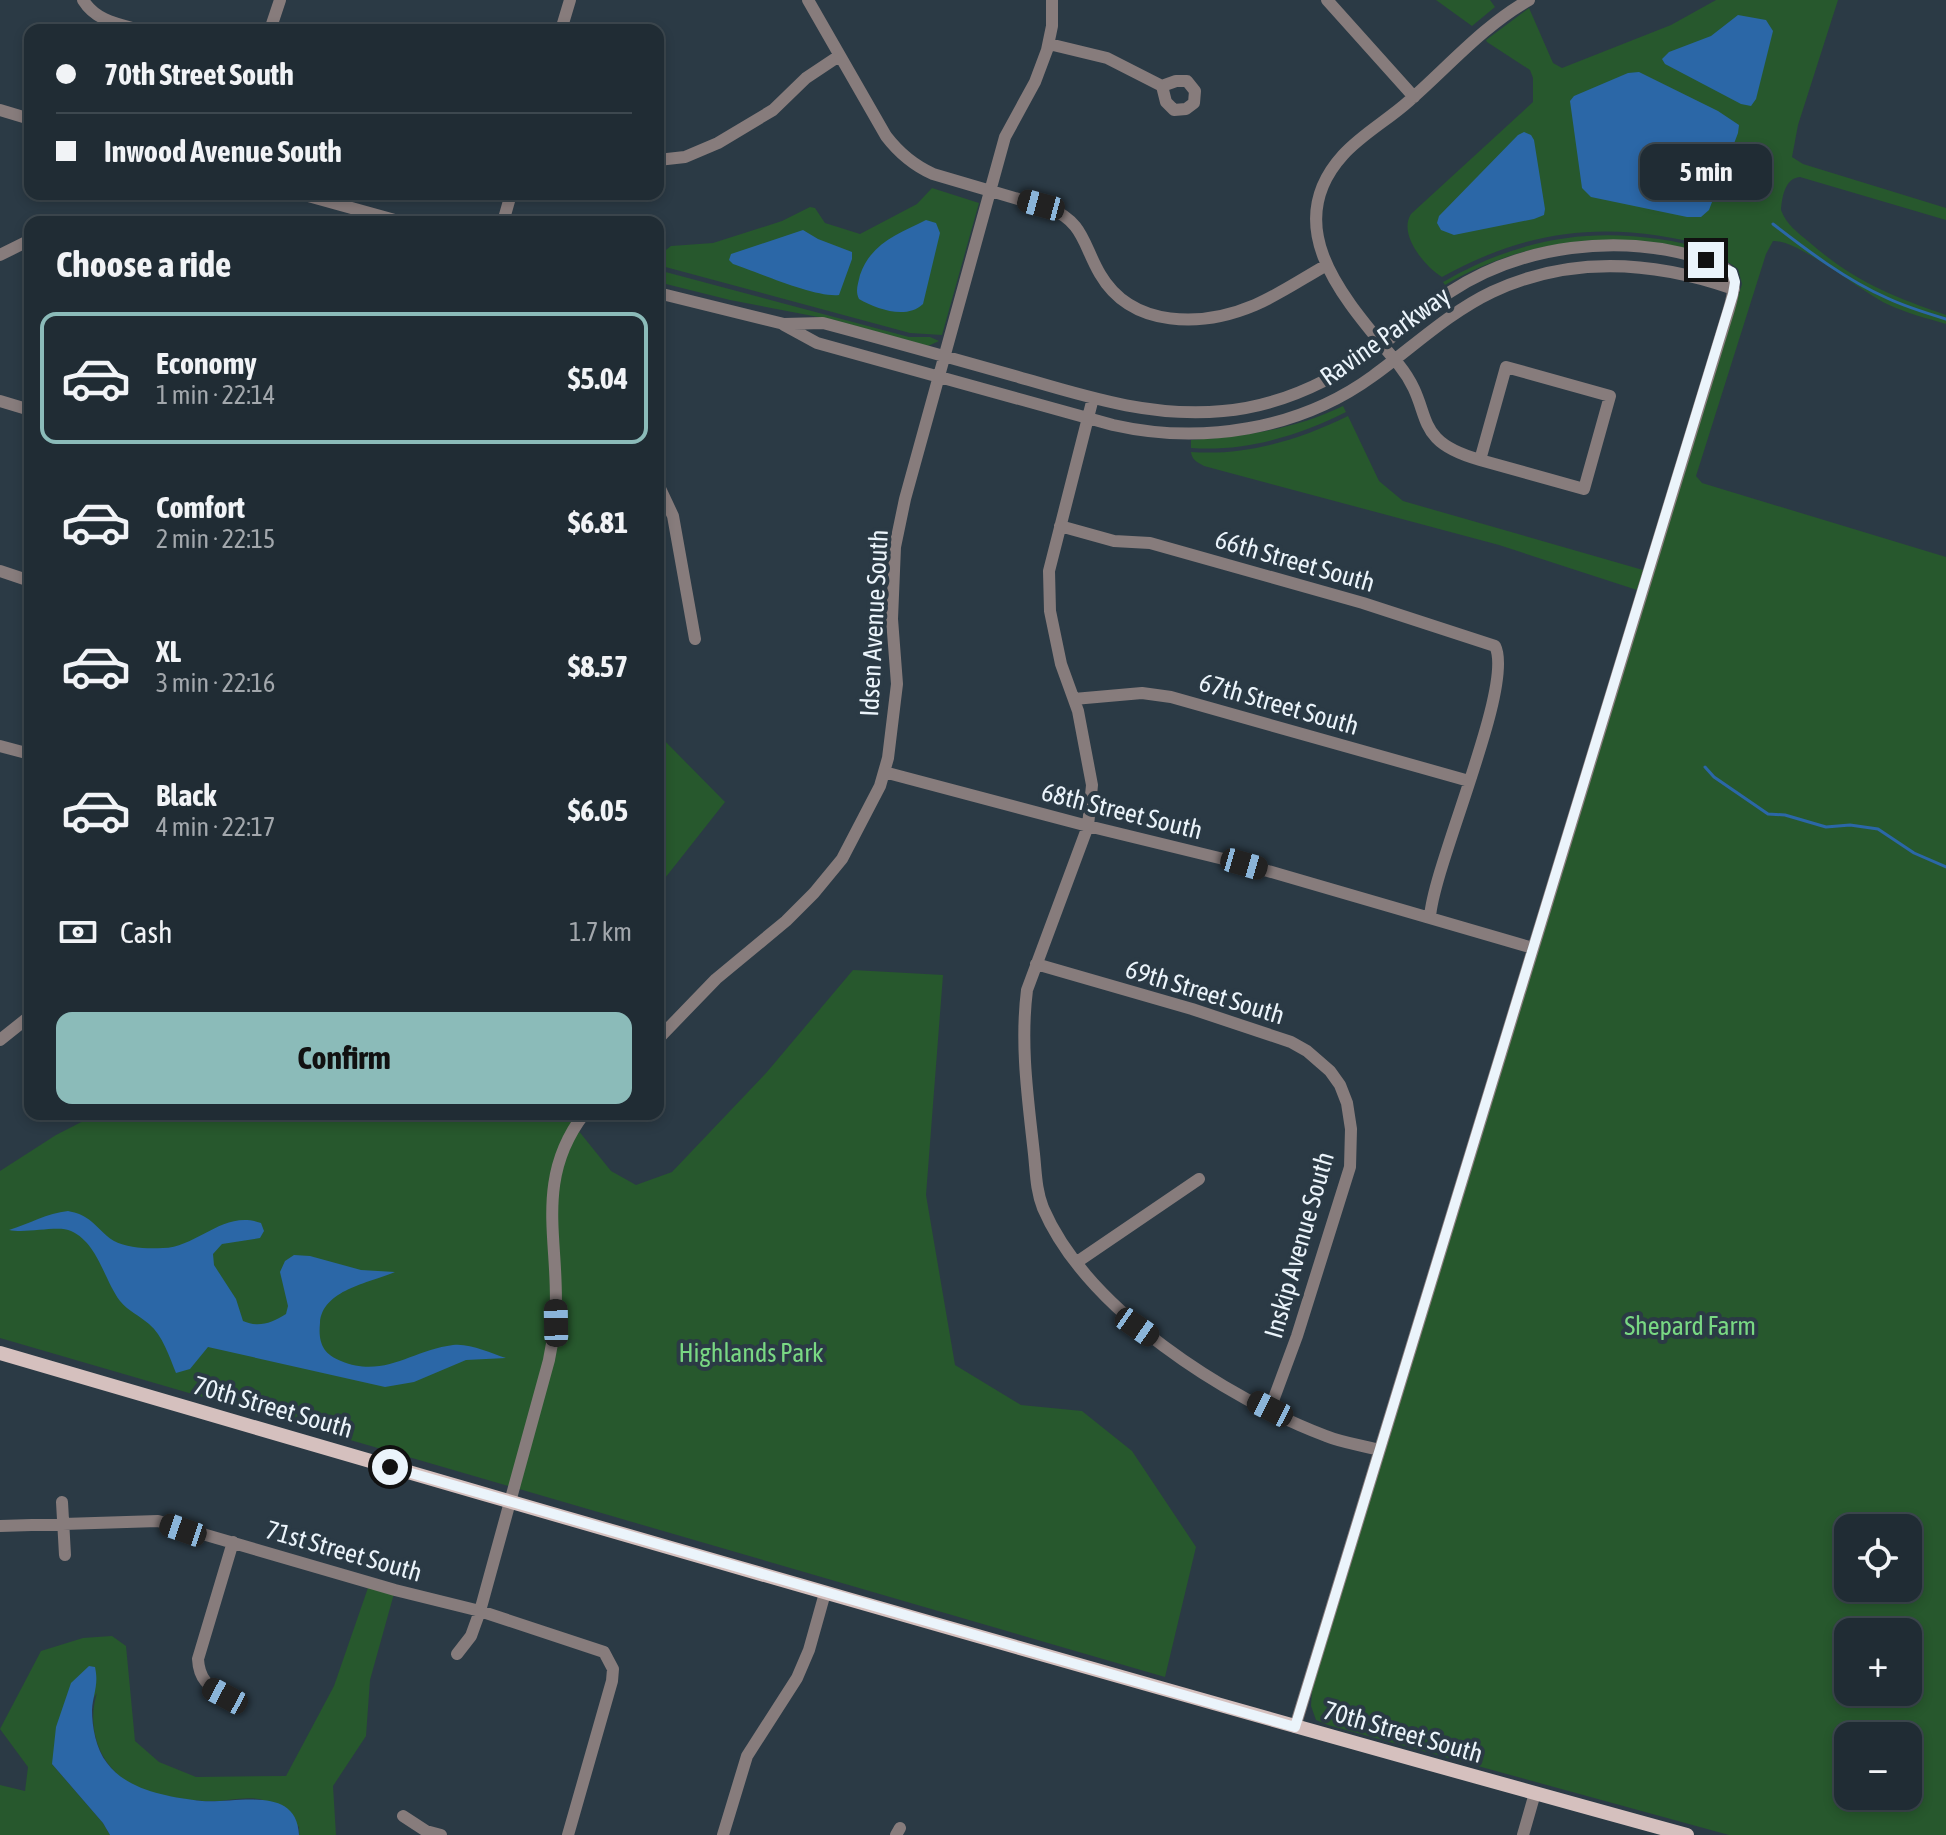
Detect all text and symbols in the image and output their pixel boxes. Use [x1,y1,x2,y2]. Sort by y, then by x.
text: 70th Street South [104,57,294,91]
text: Inwood Avenue South [104,134,342,168]
callout: 5 min [1640,144,1772,200]
text: 5 min [1679,157,1733,187]
car [1015,187,1067,223]
route end [1688,242,1724,278]
text: Choose a ride [56,243,231,285]
street label: Ravine Parkway [1314,280,1456,392]
icon: car [60,342,132,414]
text: Economy [156,346,257,380]
text: $5.04 [568,361,628,395]
text: 1 min · 22:14 [156,380,275,410]
icon: car [60,486,132,558]
text: Comfort [156,490,245,524]
text: $6.81 [568,505,628,539]
text: 2 min · 22:15 [156,524,275,554]
street label: 66th Street South [1212,524,1378,598]
street label: Idsen Avenue South [854,529,894,717]
icon: car [60,630,132,702]
text: XL [156,634,181,668]
text: $8.57 [568,649,628,683]
street label: 67th Street South [1196,667,1362,741]
text: 3 min · 22:16 [156,668,275,698]
icon: car [60,774,132,846]
street label: 68th Street South [1039,777,1205,845]
text: Black [156,778,216,812]
text: $6.05 [568,793,628,827]
text: 4 min · 22:17 [156,812,275,842]
car [1218,846,1270,882]
icon: cash [56,910,100,954]
text: Cash [120,915,173,949]
text: 1.7 km [569,917,632,947]
street label: 69th Street South [1122,954,1288,1030]
button: Confirm [56,1012,632,1104]
street label: Inskip Avenue South [1258,1148,1340,1342]
car [544,1299,568,1347]
car [1110,1303,1164,1351]
park label: Shepard Farm [1624,1311,1756,1341]
park label: Highlands Park [679,1338,823,1368]
street label: 70th Street South [190,1370,356,1444]
car [1243,1387,1297,1431]
route start [372,1449,408,1485]
car [156,1511,210,1549]
street label: 71st Street South [262,1514,426,1588]
map controls [1834,1514,1922,1810]
button: locate [1834,1514,1922,1602]
button: + [1834,1618,1922,1706]
car [198,1674,252,1718]
street label: 70th Street South [1320,1695,1486,1769]
button: − [1834,1722,1922,1810]

